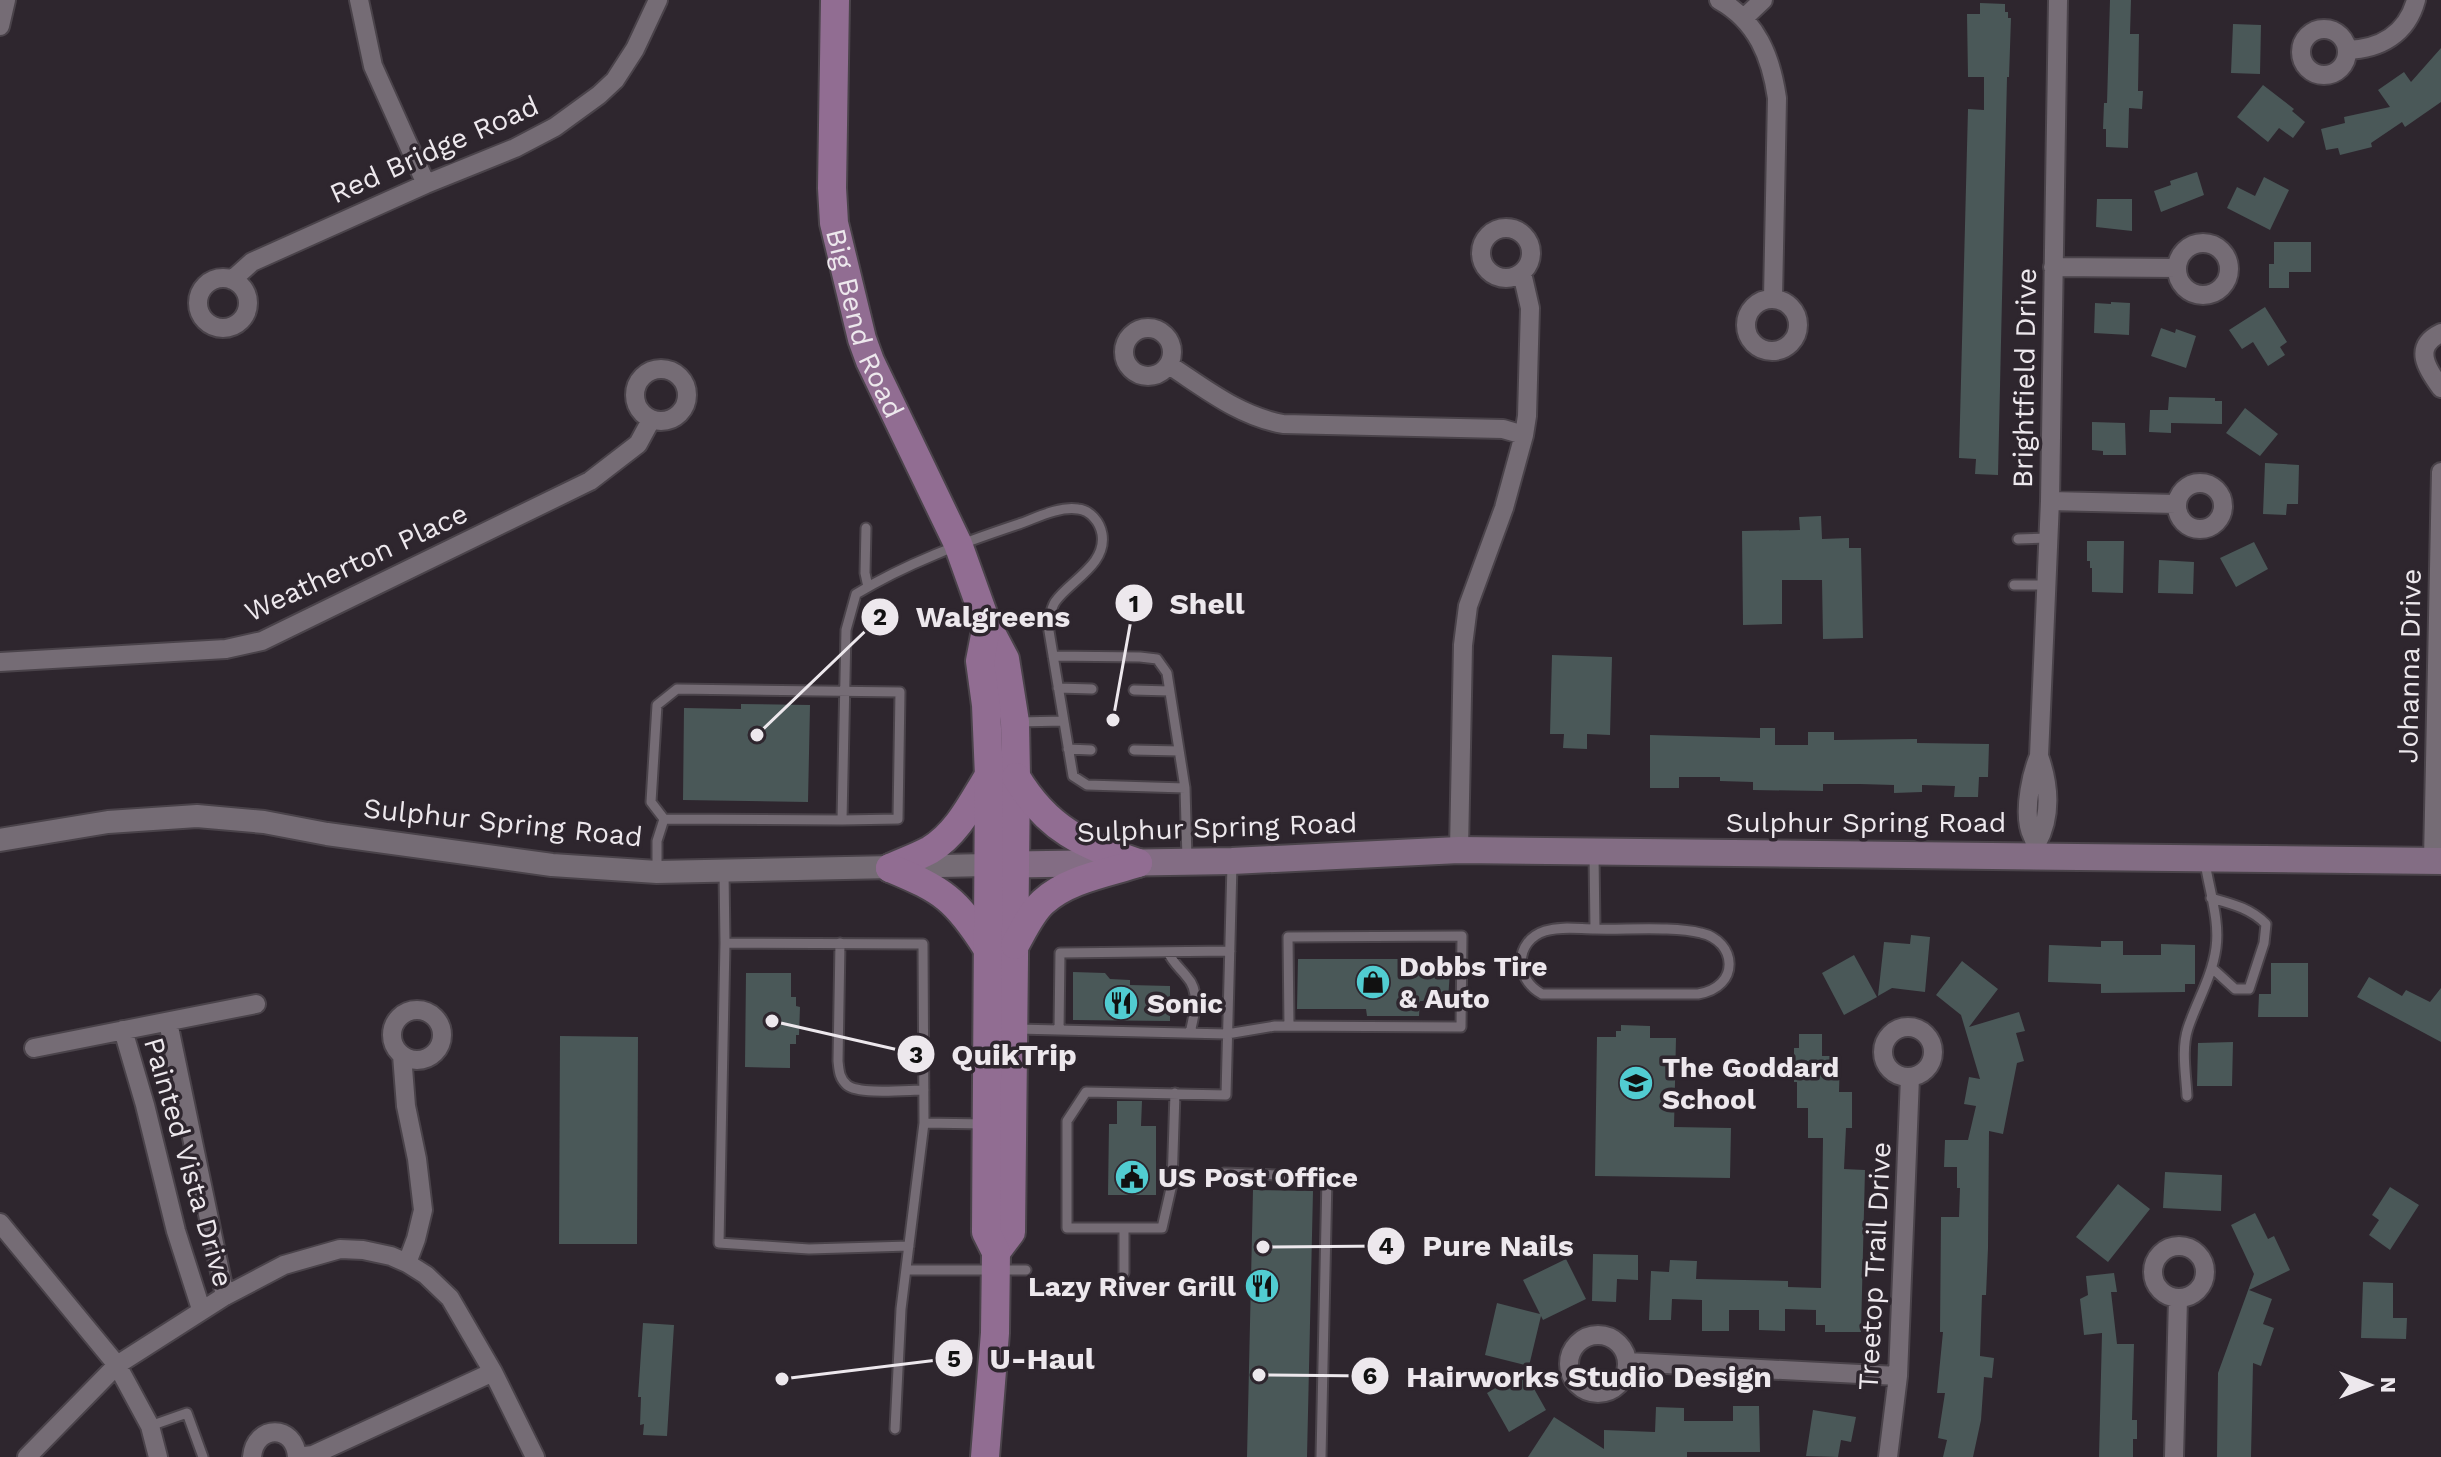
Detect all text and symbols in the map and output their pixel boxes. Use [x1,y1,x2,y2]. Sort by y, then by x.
street label: Red Bridge Road [325,89,544,210]
street label: Big Bend Road [819,225,911,423]
street label: Brightfield Drive [2006,268,2043,488]
street label: Weatherton Place [240,496,473,629]
street label: Johanna Drive [2391,568,2428,764]
callout: Shell [1114,576,1261,630]
text: Shell [1170,586,1245,621]
callout: Walgreens [860,590,1087,644]
text: 1 [1129,590,1139,618]
text: Walgreens [916,599,1070,634]
text: 2 [873,603,887,631]
street label: Sulphur Spring Road [362,791,644,854]
street label: Sulphur Spring Road [1076,806,1358,849]
street label: Sulphur Spring Road [1726,806,2006,839]
place label: Dobbs Tire & Auto [1399,950,1548,1015]
shop icon: Dobbs Tire & Auto [1354,963,1392,1001]
restaurant icon: Sonic [1102,984,1140,1022]
place label: Sonic [1147,987,1223,1020]
callout: QuikTrip [896,1027,1093,1081]
street label: Painted Vista Drive [137,1034,240,1291]
text: QuikTrip [951,1037,1077,1072]
text: 3 [909,1041,923,1069]
place label: The Goddard School [1662,1051,1839,1116]
school or university icon: The Goddard School [1617,1064,1655,1102]
street label: Treetop Trail Drive [1852,1141,1897,1391]
public building icon: US Post Office [1113,1158,1151,1196]
place label: US Post Office [1158,1161,1358,1194]
callout: Pure Nails [1366,1219,1590,1273]
text: Pure Nails [1422,1228,1574,1263]
text: 4 [1378,1232,1394,1260]
restaurant icon: Lazy River Grill [1243,1267,1281,1305]
place label: Lazy River Grill [1028,1270,1237,1303]
callout: U-Haul [934,1331,1111,1385]
text: U-Haul [989,1341,1095,1376]
text: 5 [947,1345,961,1373]
north arrow [2329,1345,2409,1425]
callout: Hairworks Studio Design [1350,1349,1788,1403]
text: Hairworks Studio Design [1406,1359,1772,1394]
text: 6 [1363,1362,1377,1390]
text: N [2376,1377,2401,1393]

